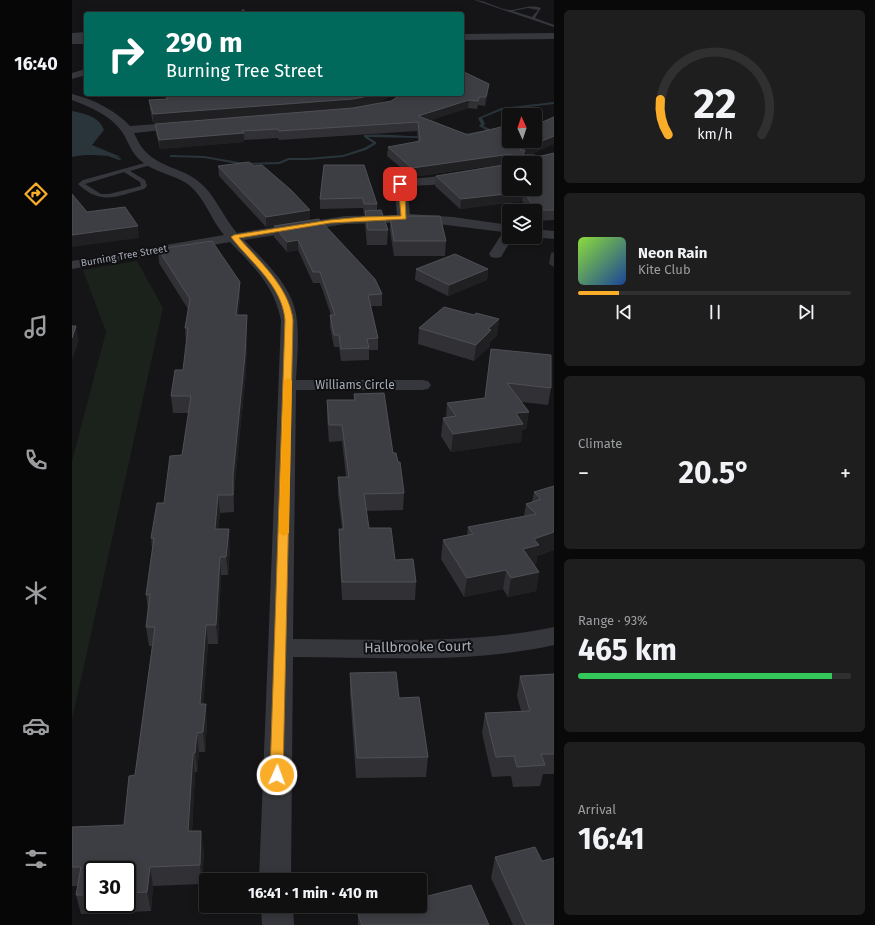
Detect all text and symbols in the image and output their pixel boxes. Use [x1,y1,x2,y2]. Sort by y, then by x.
text: 290 m [166,26,243,59]
icon: right [100,28,152,80]
text: 16:40 [14,53,58,75]
text: Burning Tree Street [166,60,323,82]
text: 22 [693,78,736,128]
north arrow [502,108,542,148]
map controls [502,108,542,244]
text: km/h [697,125,732,142]
button: search [502,156,542,196]
pin [383,167,417,201]
icon: arrive [389,173,411,195]
icon: directions [22,180,50,208]
button: layers [502,204,542,244]
street label: Burning Tree Street [80,242,168,269]
text: Neon Rain [638,244,707,262]
text: Kite Club [638,262,691,277]
icon: previous [613,301,635,323]
icon: pause [704,301,726,323]
icon: next [795,301,817,323]
icon: music [22,313,50,341]
street label: Williams Circle [315,378,395,392]
text: Climate [578,436,622,451]
icon: phone [22,446,50,474]
text: 20.5° [679,455,751,491]
text: − [578,460,589,487]
text: + [840,460,851,487]
icon: climate [22,579,50,607]
text: Range · 93% [578,613,648,628]
text: 465 km [578,632,677,668]
street label: Hallbrooke Court [364,638,473,656]
icon: car [22,712,50,740]
position arrow [256,754,298,796]
text: Arrival [578,802,616,817]
text: 16:41 [578,821,645,857]
icon: filters [22,845,50,873]
speed limit sign: 30 [84,861,136,913]
text: 16:41 · 1 min · 410 m [248,884,378,902]

